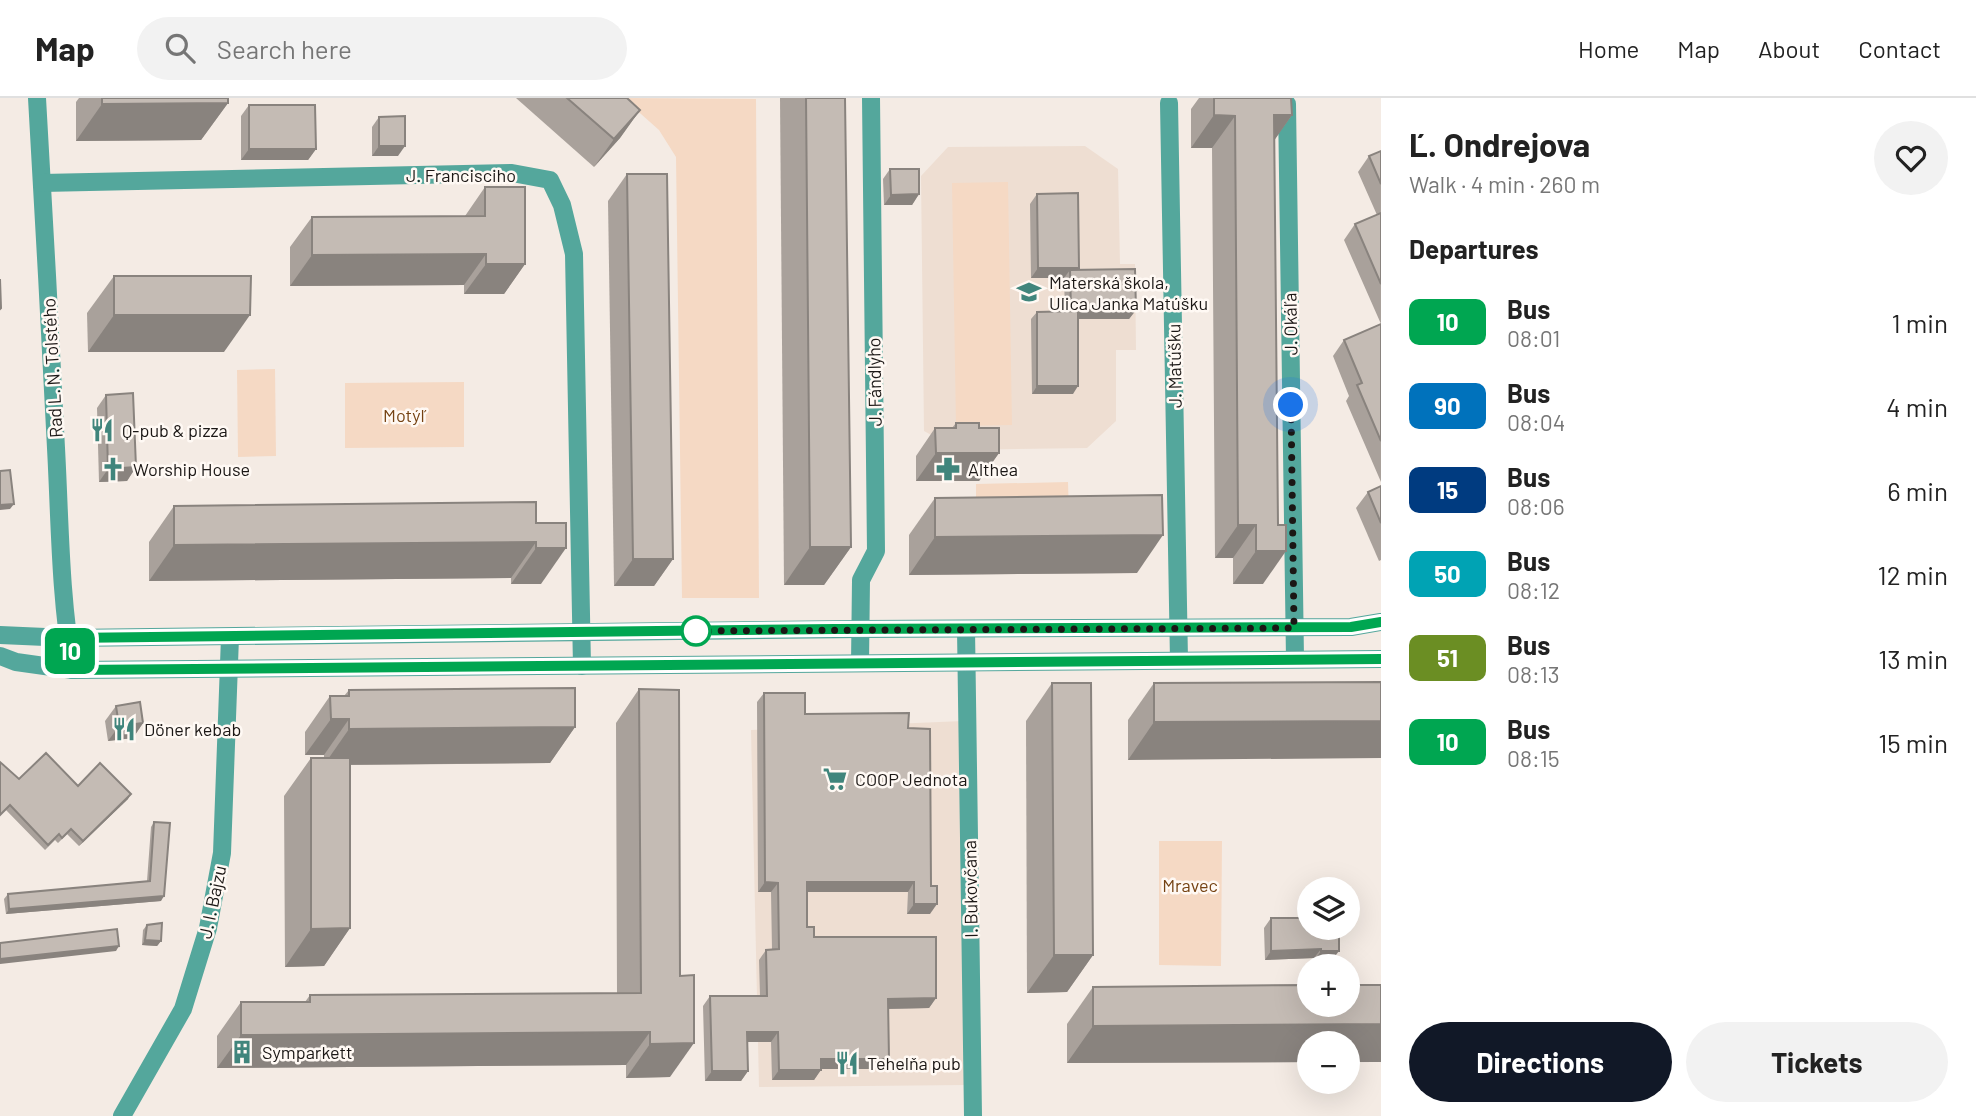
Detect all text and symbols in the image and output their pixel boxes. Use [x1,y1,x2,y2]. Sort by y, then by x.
search box [137,17,627,80]
text: Map [35,28,95,68]
icon: search [161,29,199,67]
text: Search here [217,33,352,64]
text: Home [1578,34,1639,63]
text: Map [1677,34,1720,63]
text: About [1758,34,1820,63]
text: Contact [1858,34,1941,63]
button: heart [1874,121,1948,195]
text: Ľ. Ondrejova [1409,124,1590,164]
street label: J. Francisciho [406,164,516,186]
text: Walk · 4 min · 260 m [1409,170,1600,198]
text: Departures [1409,233,1539,264]
place label: Materská škola, Ulica Janka Matúšku [1049,271,1208,314]
school or university icon: Materská škola, Ulica Janka Matúšku [1015,278,1043,306]
street label: J. Okáľa [1278,292,1302,356]
text: Bus [1507,293,1550,324]
street label: Rad L. N. Tolstého [37,297,67,439]
text: 10 [1436,307,1459,336]
text: 1 min [1892,307,1948,338]
street label: J. Matúšku [1162,324,1186,408]
text: 08:01 [1507,324,1560,352]
street label: J. Fándlyho [862,337,886,427]
text: Bus [1507,377,1550,408]
your location [1273,387,1308,422]
text: 90 [1434,391,1461,420]
text: 4 min [1886,391,1948,422]
park label: Motýľ [383,404,427,426]
text: 08:04 [1507,408,1565,436]
restaurant icon: Q-pub & pizza [88,416,116,444]
place label: Q-pub & pizza [122,419,228,441]
church icon: Worship House [99,455,127,483]
pharmacy icon: Althea [934,455,962,483]
place label: Worship House [133,458,250,480]
place label: Althea [968,458,1018,480]
text: Bus [1507,461,1550,492]
text: 15 [1437,475,1458,504]
text: 6 min [1887,475,1948,506]
text: 08:06 [1507,492,1565,520]
text: Bus [1507,545,1550,576]
text: 50 [1434,559,1461,588]
text: 12 min [1878,559,1948,590]
text: 08:12 [1507,576,1560,604]
unlabelled marker [681,616,711,646]
line badge: 10 [38,628,102,674]
text: Bus [1507,629,1550,660]
text: 10 [59,636,81,665]
text: 51 [1437,643,1458,672]
text: 13 min [1878,643,1948,674]
text: 08:13 [1507,660,1560,688]
text: Bus [1507,713,1550,744]
restaurant icon: Döner kebab [110,715,138,743]
place label: Döner kebab [144,718,241,740]
text: 10 [1436,727,1459,756]
text: 15 min [1878,727,1948,758]
text: 08:15 [1507,744,1560,772]
supermarket icon: COOP Jednota [821,765,849,793]
place label: COOP Jednota [855,768,967,790]
street label: I. Bukovčana [958,840,982,938]
street label: J. I. Bajzu [194,863,230,941]
park label: Mravec [1162,874,1218,896]
map controls [1297,877,1360,1094]
button: layers [1297,877,1360,940]
button: + [1297,954,1360,1017]
button: Directions [1409,1022,1672,1102]
button: Tickets [1686,1022,1948,1102]
button: − [1297,1031,1360,1094]
building icon: Symparkett [228,1038,256,1066]
place label: Symparkett [262,1041,353,1063]
restaurant icon: Tehelňa pub [833,1049,861,1077]
place label: Tehelňa pub [867,1052,961,1074]

